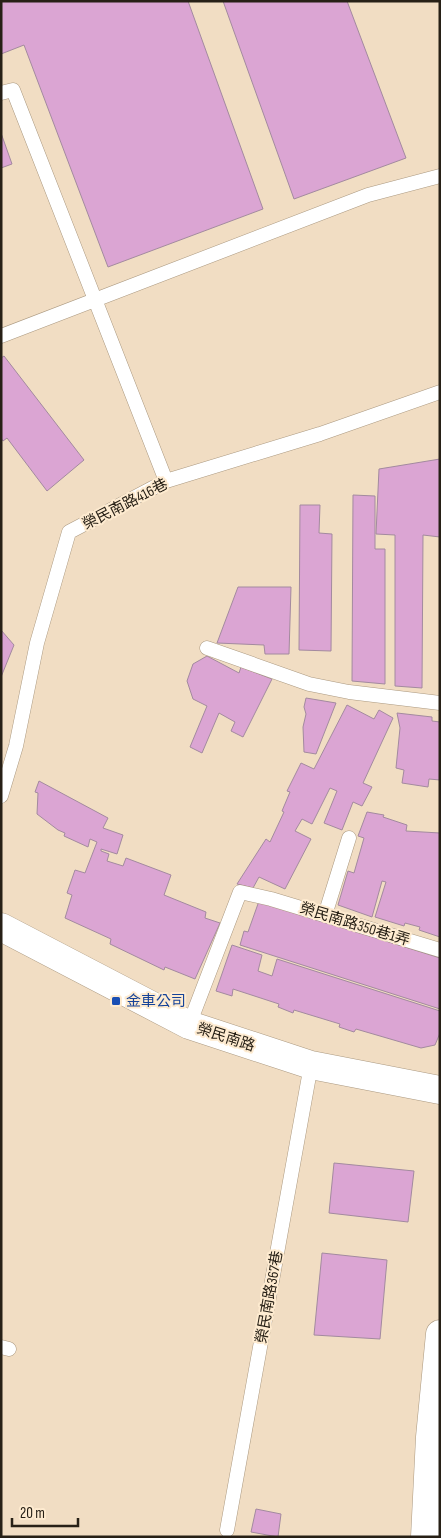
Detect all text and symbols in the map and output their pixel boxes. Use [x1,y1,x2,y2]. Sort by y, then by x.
street label: 榮民南路416巷 [79,475,171,534]
street label: 榮民南路350巷1弄 [297,899,412,950]
place label: 金車公司 [126,992,186,1011]
marker: 金車公司 [110,995,122,1007]
street label: 榮民南路 [194,1019,257,1056]
street label: 榮民南路367巷 [252,1249,287,1345]
scale bar [12,1496,79,1528]
text: 20 m [20,1504,45,1523]

